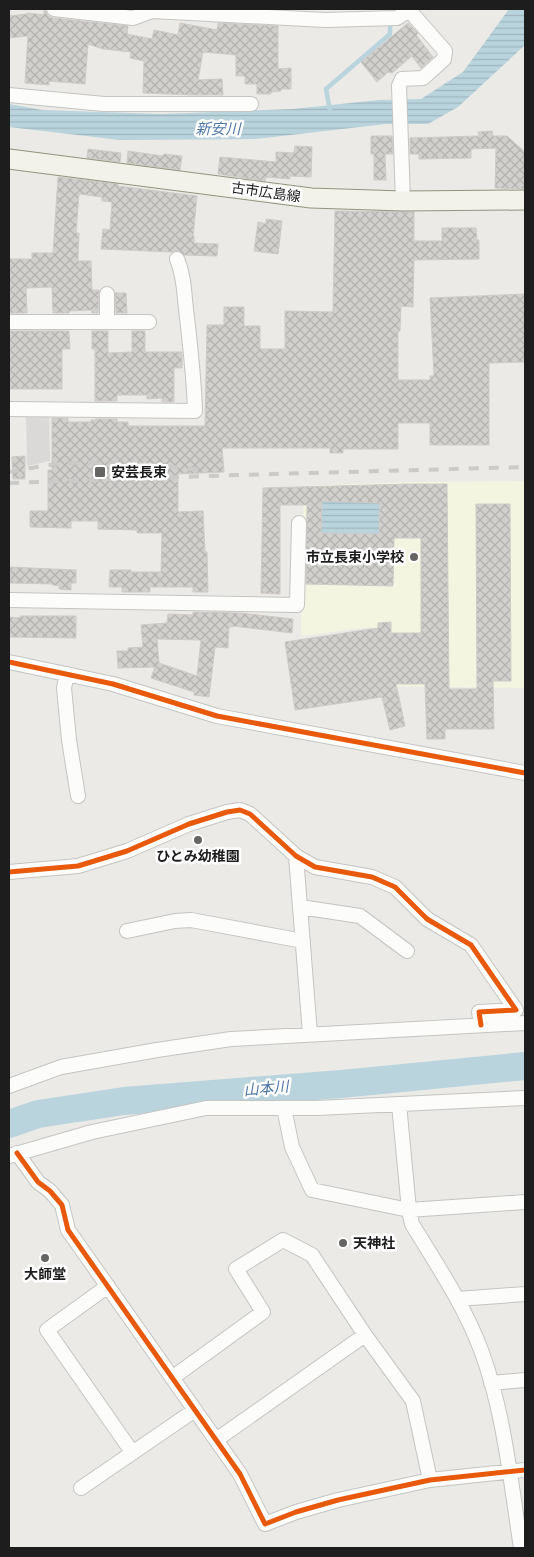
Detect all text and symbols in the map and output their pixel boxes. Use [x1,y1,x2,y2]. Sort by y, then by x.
water label: 新安川 [195,120,242,137]
street label: 古市広島線 [230,179,302,205]
place label: 安芸長束 [111,464,167,480]
marker: 安芸長束 [93,465,107,479]
place label: 市立長束小学校 [306,549,404,565]
marker: 市立長束小学校 [408,551,420,563]
marker: ひとみ幼稚園 [192,834,204,846]
place label: ひとみ幼稚園 [156,848,240,864]
water label: 山本川 [243,1077,291,1098]
place label: 天神社 [353,1235,395,1251]
marker: 天神社 [337,1237,349,1249]
marker: 大師堂 [39,1252,51,1264]
place label: 大師堂 [24,1266,66,1282]

